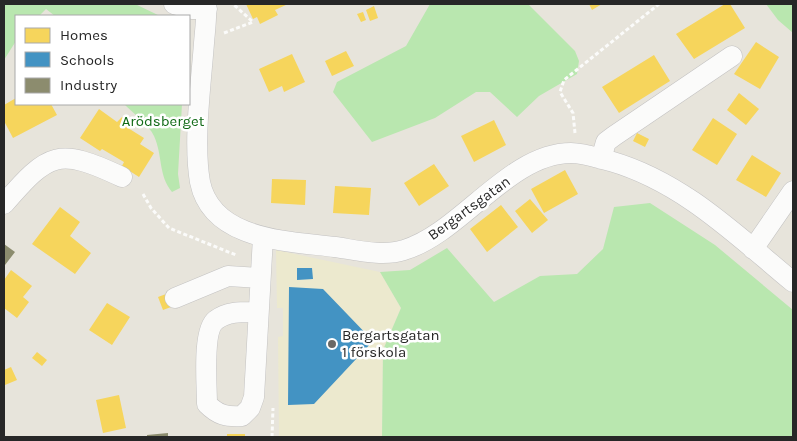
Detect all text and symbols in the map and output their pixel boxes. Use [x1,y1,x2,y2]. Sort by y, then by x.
legend [15,15,190,105]
text: Homes [60,26,108,44]
text: Schools [60,51,114,69]
text: Industry [60,76,117,94]
park label: Arödsberget [122,112,205,130]
street label: Bergartsgatan [424,172,514,244]
place label: Bergartsgatan 1 förskola [342,326,440,361]
marker: Bergartsgatan 1 förskola [326,338,338,350]

